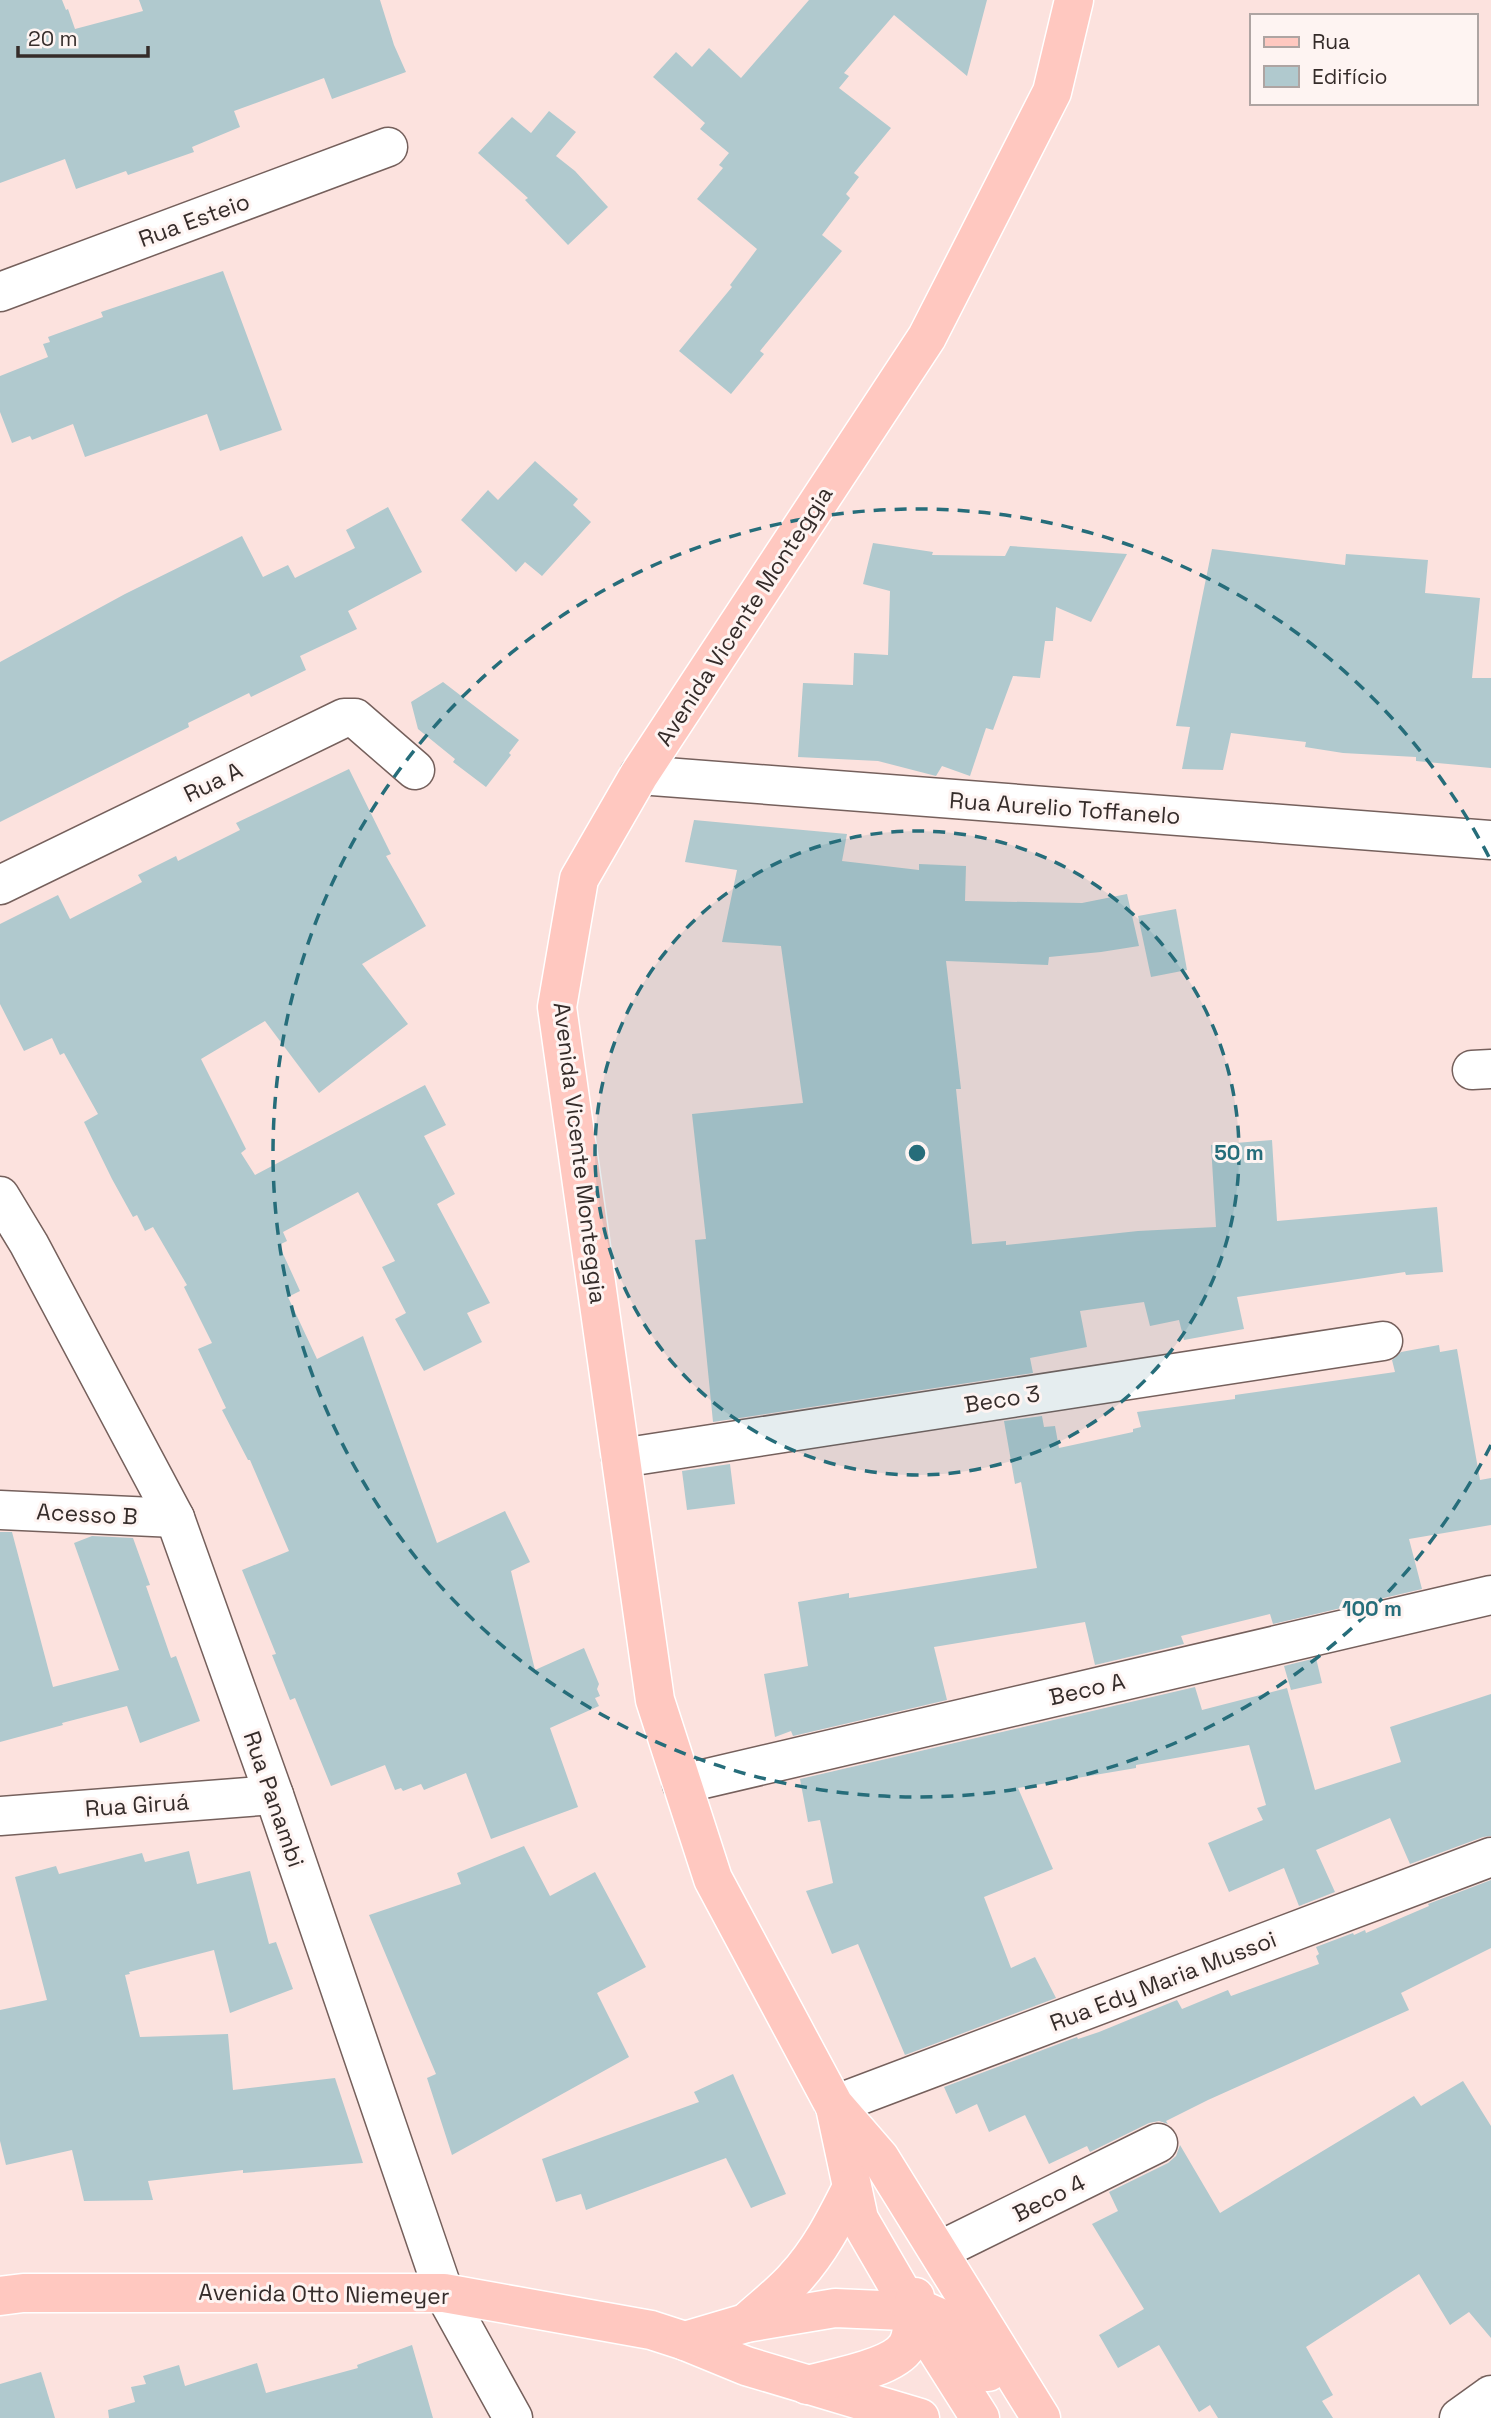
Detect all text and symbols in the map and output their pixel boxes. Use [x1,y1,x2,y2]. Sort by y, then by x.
scale bar [18,14,147,58]
legend [1250,14,1477,105]
text: 20 m [28,25,78,52]
text: Rua [1312,28,1350,55]
text: Edifício [1312,63,1388,90]
street label: Rua Esteio [134,186,254,254]
street label: Avenida Vicente Monteggia [649,480,839,752]
street label: Rua A [179,755,247,809]
street label: Rua Aurelio Toffanelo [948,785,1182,831]
street label: Avenida Vicente Monteggia [547,1000,613,1306]
text: 50 m [1214,1139,1264,1166]
centre of rings [905,1141,929,1165]
street label: Beco 3 [962,1378,1042,1420]
street label: Acesso B [36,1496,138,1532]
text: 100 m [1342,1595,1402,1622]
street label: Beco A [1046,1666,1128,1712]
street label: Rua Panambi [237,1727,311,1871]
street label: Rua Giruá [84,1786,190,1824]
street label: Rua Edy Maria Mussoi [1046,1924,1280,2038]
street label: Beco 4 [1008,2167,1090,2229]
street label: Avenida Otto Niemeyer [198,2277,450,2311]

